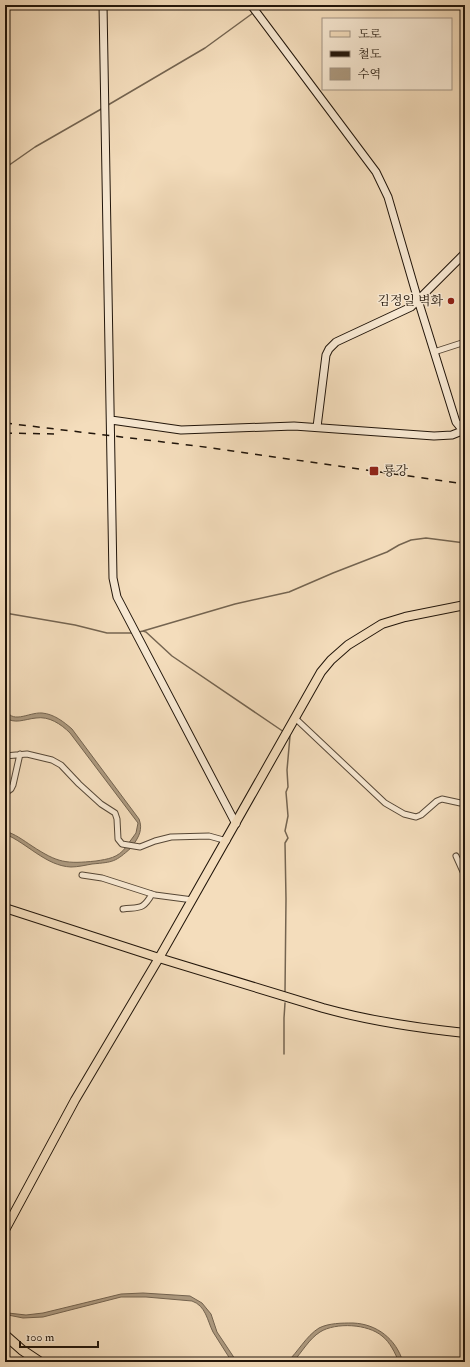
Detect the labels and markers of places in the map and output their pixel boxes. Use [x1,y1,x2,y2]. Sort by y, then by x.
place label: 김정일 벽화 [377,293,443,309]
marker: 김정일 벽화 [446,296,456,306]
place label: 룡강 [383,463,409,479]
marker: 룡강 [368,465,380,477]

